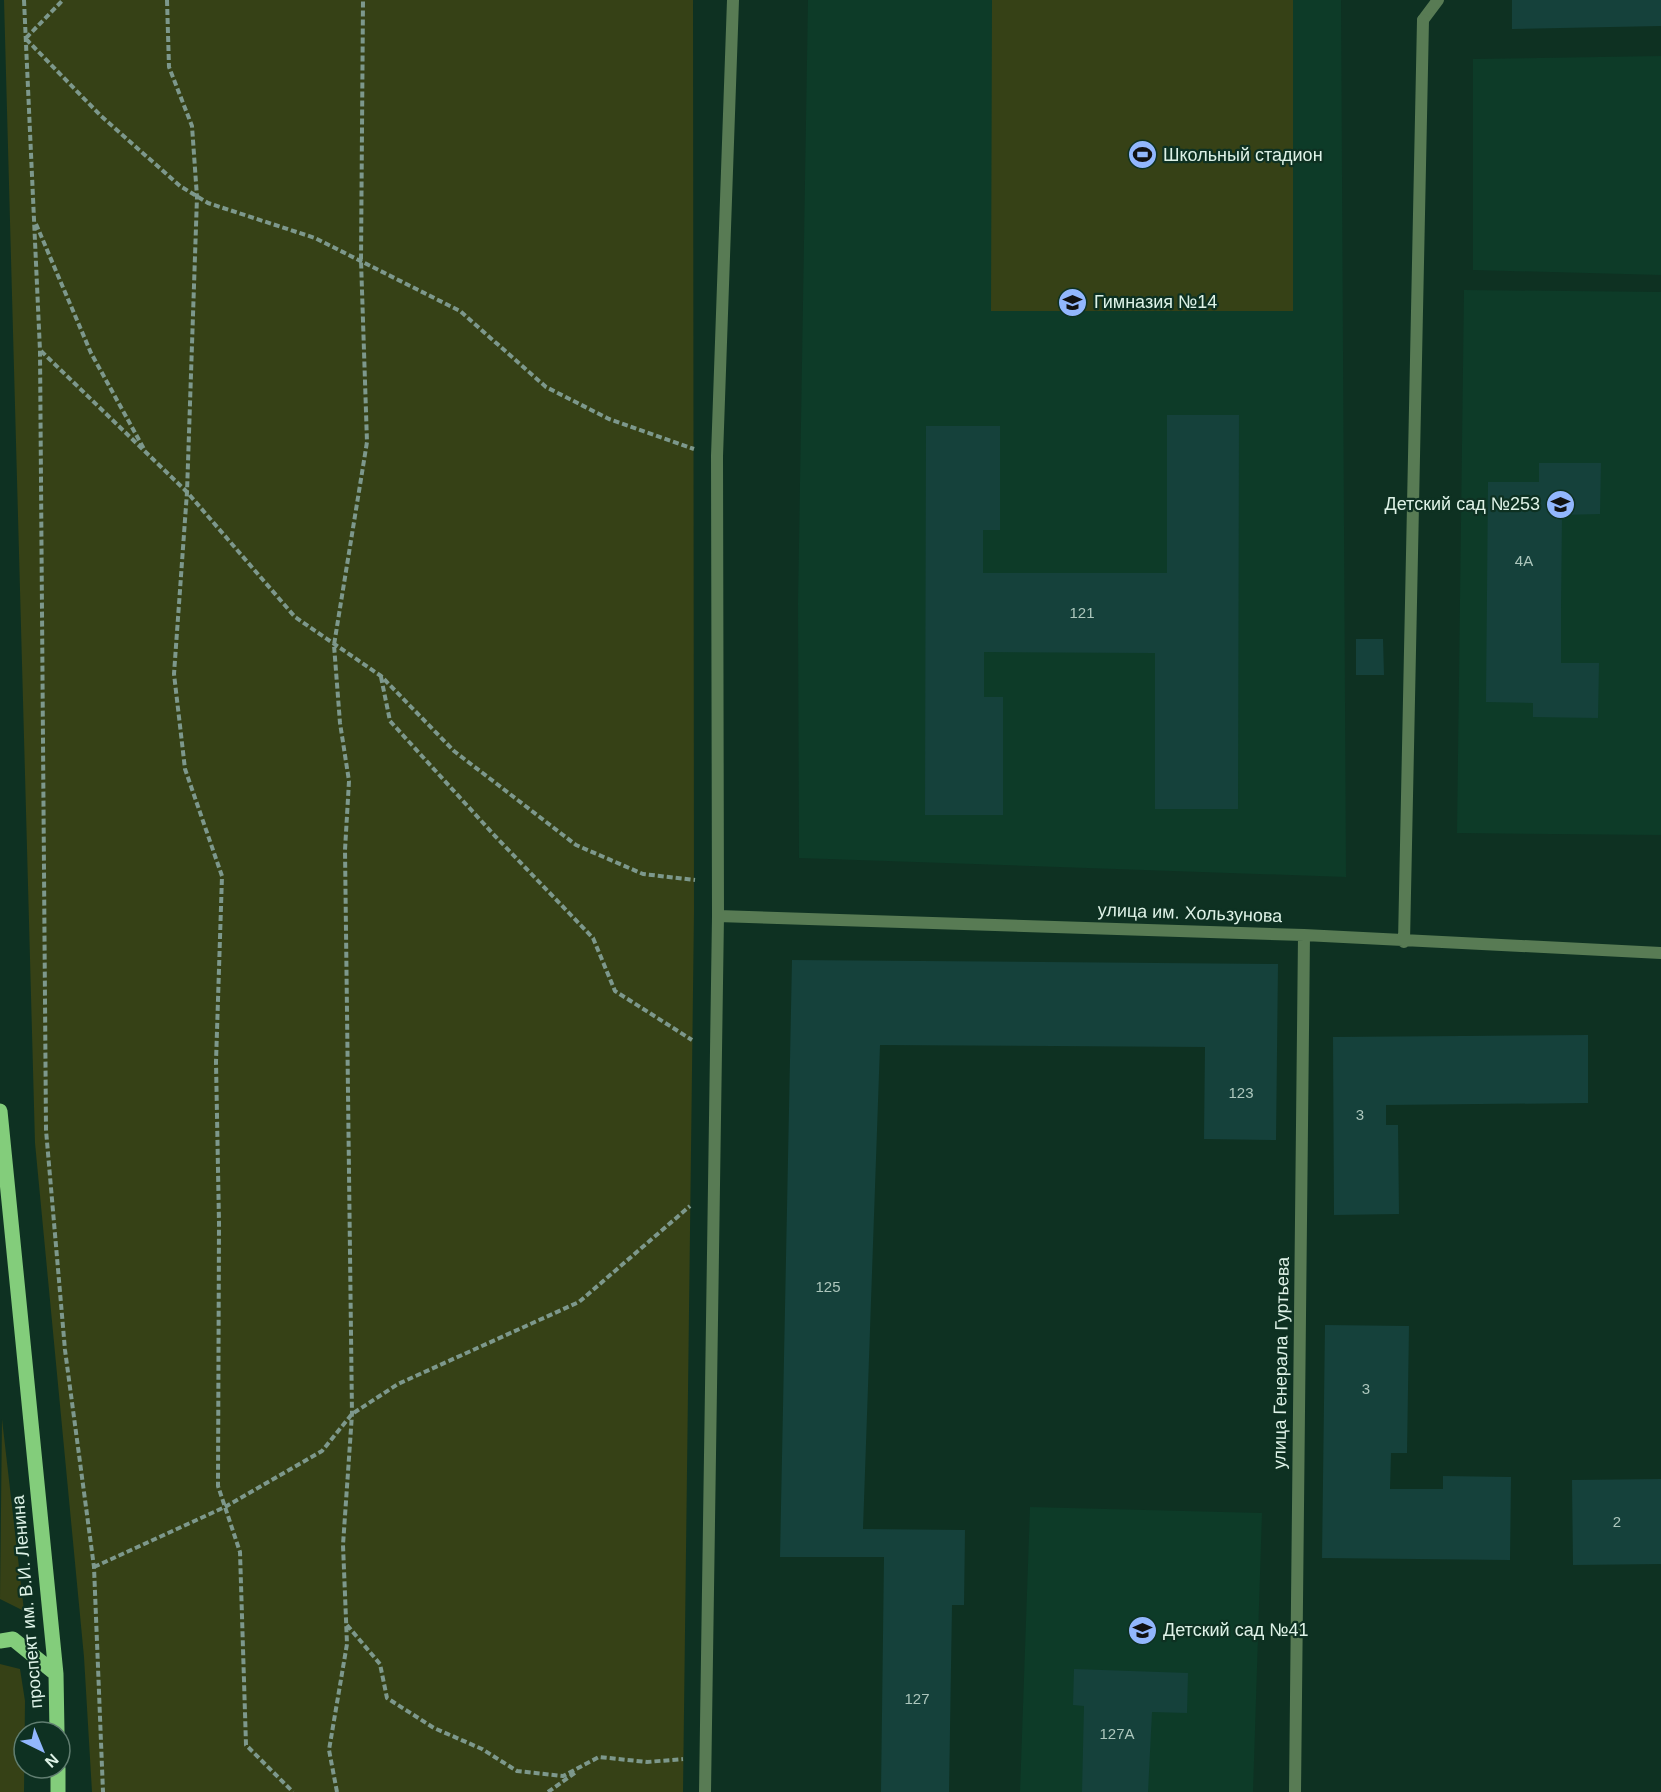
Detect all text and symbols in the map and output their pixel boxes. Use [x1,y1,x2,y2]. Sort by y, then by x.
sports icon: Школьный стадион [1126,139,1158,171]
place label: Школьный стадион [1163,145,1323,165]
school or university icon: Гимназия №14 [1057,286,1089,318]
place label: Гимназия №14 [1094,292,1217,312]
school or university icon: Детский сад №253 [1545,488,1577,520]
place label: Детский сад №253 [1385,494,1540,514]
house number: 4А [1515,552,1533,569]
house number: 121 [1069,604,1095,621]
street label: улица им. Хользунова [1097,900,1284,926]
house number: 123 [1228,1084,1254,1101]
house number: 3 [1356,1106,1364,1123]
street label: улица Генерала Гуртьева [1269,1256,1293,1469]
house number: 125 [815,1278,841,1295]
house number: 3 [1362,1380,1370,1397]
street label: проспект им. В.И. Ленина [8,1494,46,1709]
house number: 2 [1613,1513,1621,1530]
school or university icon: Детский сад №41 [1126,1614,1158,1646]
place label: Детский сад №41 [1163,1620,1308,1640]
house number: 127 [904,1690,930,1707]
north arrow [12,1720,72,1780]
house number: 127А [1099,1725,1135,1742]
text: N [42,1750,62,1771]

